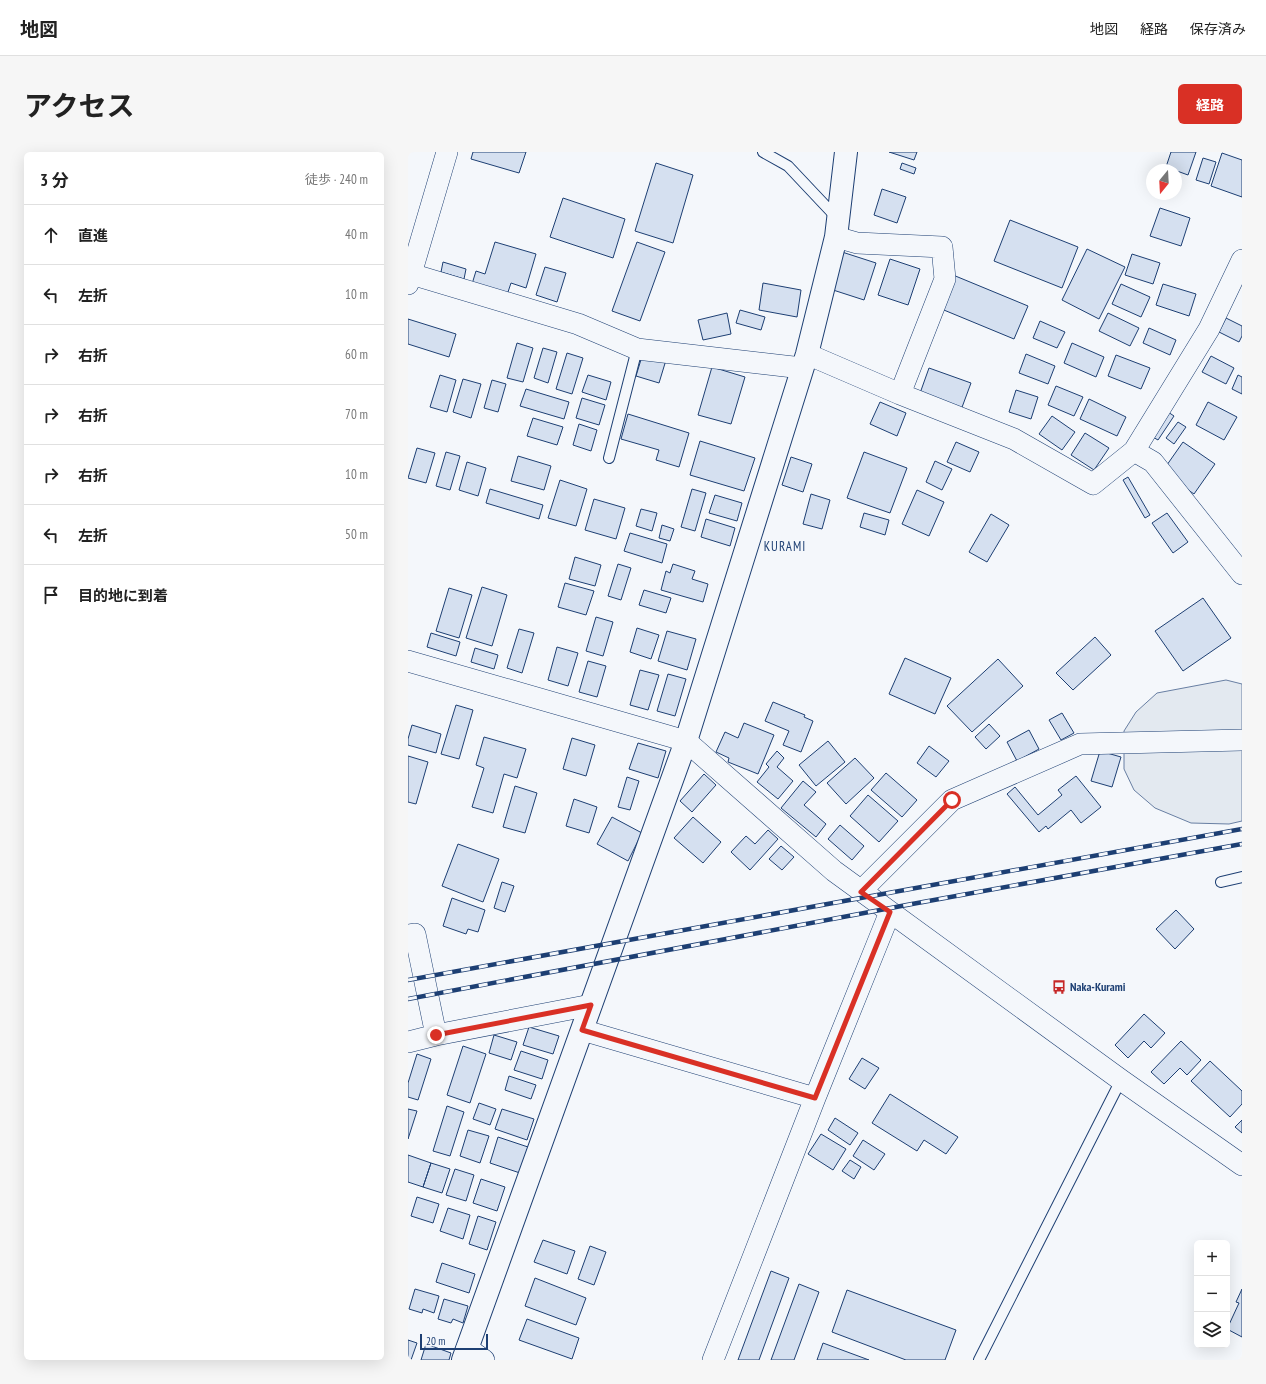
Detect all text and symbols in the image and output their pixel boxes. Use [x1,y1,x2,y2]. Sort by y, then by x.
text: 地図 [20,17,58,41]
text: 地図 [1090,20,1118,38]
text: 経路 [1140,20,1168,38]
text: 保存済み [1190,20,1246,38]
button: 経路 [1178,84,1242,124]
text: アクセス [24,87,135,124]
north arrow [1146,164,1182,200]
text: 3 分 [40,169,69,191]
text: 徒歩 · 240 m [305,171,368,188]
icon: ahead [40,224,62,246]
text: 直進 [78,226,108,245]
text: 40 m [345,226,368,243]
icon: left [40,284,62,306]
text: 左折 [78,286,108,305]
text: 10 m [345,286,368,303]
icon: right [40,344,62,366]
text: 右折 [78,346,108,365]
text: 60 m [345,346,368,363]
icon: right [40,404,62,426]
text: 右折 [78,406,108,425]
text: 70 m [345,406,368,423]
icon: right [40,464,62,486]
text: 右折 [78,466,108,485]
text: 10 m [345,466,368,483]
icon: left [40,524,62,546]
text: 左折 [78,526,108,545]
text: 50 m [345,526,368,543]
district label: KURAMI [764,538,806,555]
icon: arrive [40,584,62,606]
text: 目的地に到着 [78,586,168,605]
route start [943,791,961,809]
bus stop icon: Naka-Kurami [1051,979,1067,995]
place label: Naka-Kurami [1070,979,1126,994]
route end [427,1026,445,1044]
map controls [1194,1240,1230,1348]
button: + [1194,1240,1230,1276]
button: − [1194,1276,1230,1312]
button: layers [1194,1312,1230,1348]
scale bar [420,1332,488,1351]
text: 20 m [426,1334,445,1348]

